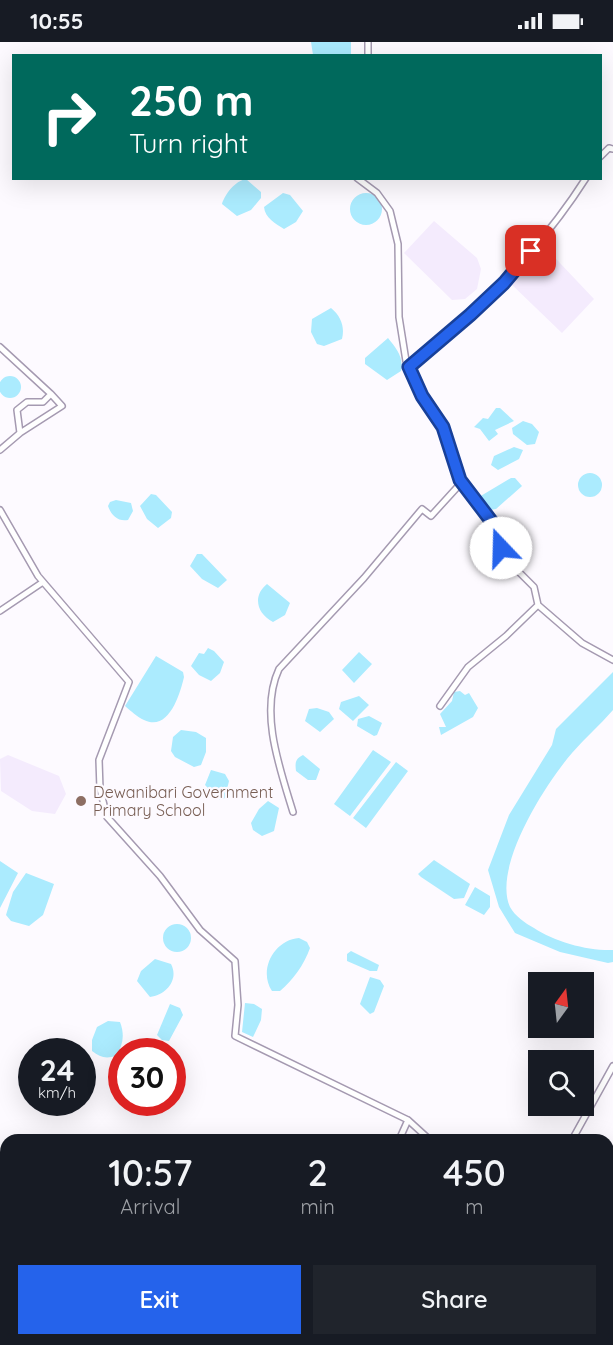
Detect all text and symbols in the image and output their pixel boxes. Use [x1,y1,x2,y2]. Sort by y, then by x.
text: 10:55 [30,7,83,35]
text: 250 m [129,74,253,127]
icon: right [30,78,108,156]
text: Turn right [129,126,248,160]
pin [505,225,556,276]
icon: arrive [514,234,547,267]
position arrow [469,516,533,580]
place label: Dewanibari Government Primary School [93,782,273,820]
marker: Dewanibari Government Primary School [74,794,88,808]
north arrow [528,972,594,1038]
map controls [528,972,594,1116]
speed limit sign: 30 [108,1038,186,1116]
button: search [528,1050,594,1116]
text: 24 [40,1051,74,1089]
text: km/h [38,1083,76,1102]
text: 10:57 [108,1150,192,1195]
text: 2 [308,1150,328,1195]
text: 450 [443,1150,506,1195]
text: Arrival [120,1194,180,1219]
text: min [301,1194,335,1219]
text: m [465,1194,483,1219]
button: Exit [18,1265,301,1334]
button: Share [313,1265,596,1334]

